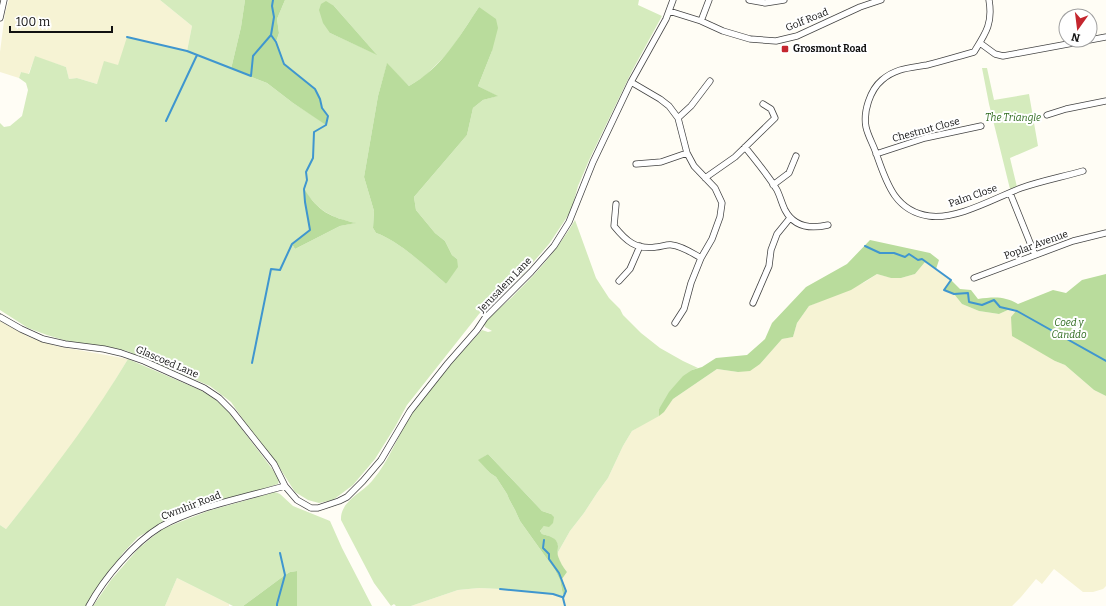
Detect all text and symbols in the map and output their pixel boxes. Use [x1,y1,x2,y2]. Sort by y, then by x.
street label: Golf Road [784,6,830,34]
scale bar [10,8,112,34]
north arrow [1058,8,1098,48]
text: 100 m [16,15,51,29]
text: N [1070,30,1081,45]
place label: Grosmont Road [793,43,867,55]
marker: Grosmont Road [780,44,790,54]
park label: The Triangle [985,112,1041,124]
street label: Chestnut Close [891,115,961,145]
street label: Palm Close [947,182,999,210]
street label: Poplar Avenue [1002,228,1070,262]
street label: Jerusalem Lane [475,255,534,316]
park label: Coed y Canddo [1051,317,1087,341]
street label: Glascoed Lane [134,343,200,381]
street label: Cwmhir Road [159,489,223,523]

